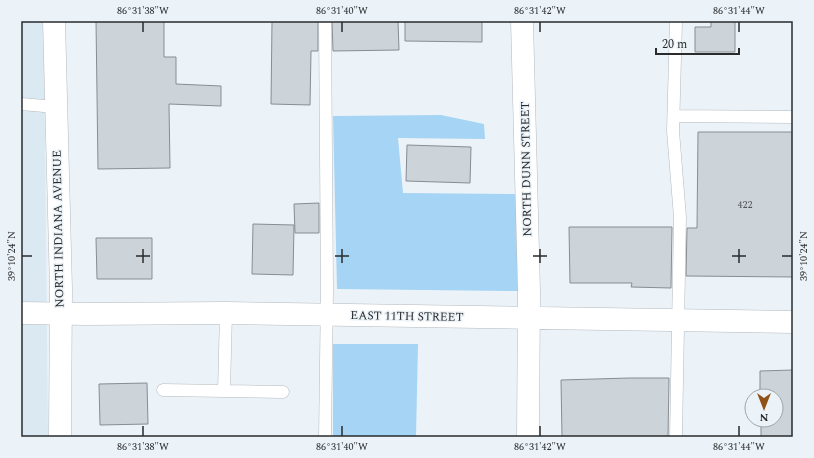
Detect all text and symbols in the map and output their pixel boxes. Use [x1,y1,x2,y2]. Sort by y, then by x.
text: 86°31'38"W [117,3,169,19]
text: 86°31'40"W [316,3,368,19]
text: 86°31'42"W [514,3,566,19]
text: 86°31'44"W [713,3,765,19]
scale bar [656,30,739,56]
text: 20 m [662,35,687,54]
street label: NORTH DUNN STREET [516,101,537,237]
street label: NORTH INDIANA AVENUE [48,150,69,308]
house number: 422 [738,197,753,213]
text: 39°10'24"N [4,231,20,281]
text: 39°10'24"N [796,231,812,281]
street label: EAST 11TH STREET [350,306,464,327]
north arrow [744,388,784,428]
text: N [759,409,768,426]
text: 86°31'38"W [117,439,169,455]
text: 86°31'40"W [316,439,368,455]
text: 86°31'42"W [514,439,566,455]
text: 86°31'44"W [713,439,765,455]

